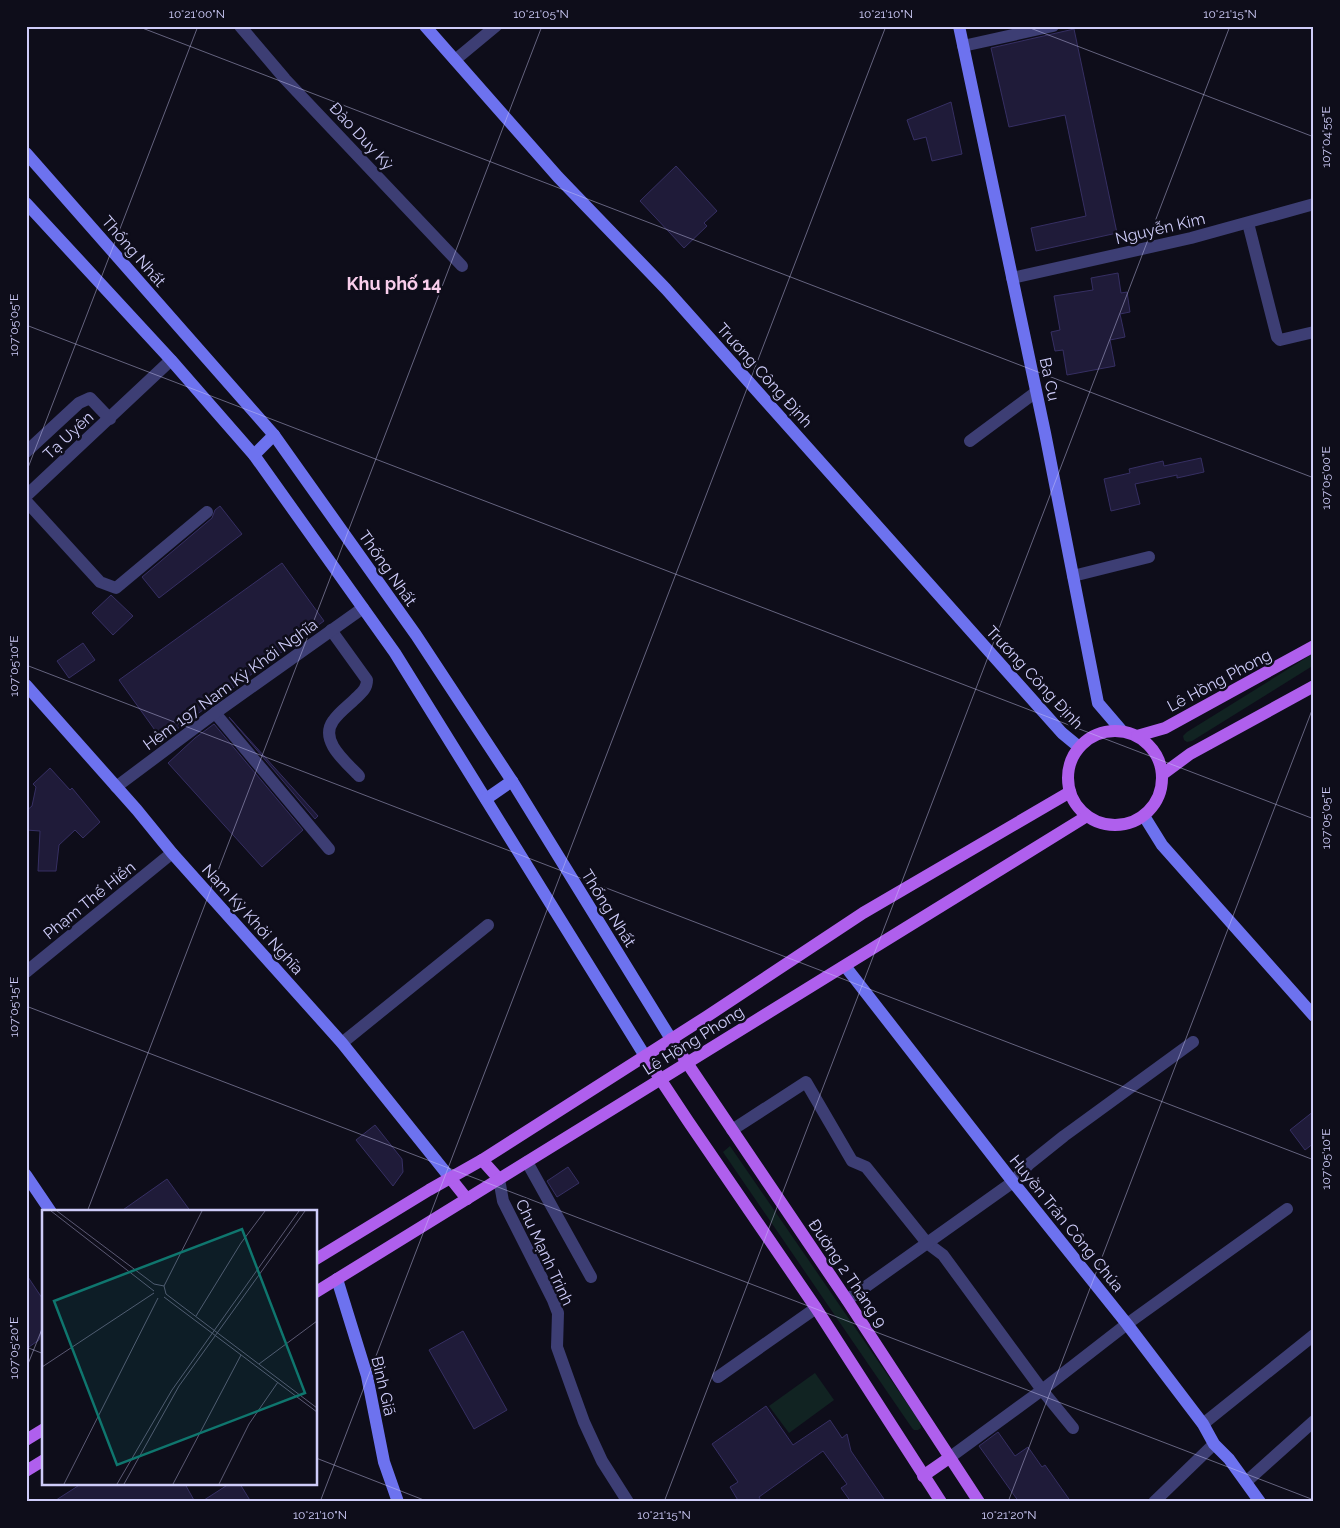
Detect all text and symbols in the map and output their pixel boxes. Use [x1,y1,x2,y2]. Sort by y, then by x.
text: 10°21'00"N [169,7,225,21]
text: 10°21'05"N [513,7,569,21]
text: 10°21'10"N [859,7,913,21]
text: 10°21'15"N [1203,7,1257,21]
street label: Đào Duy Kỳ [326,99,398,174]
text: 107°04'55"E [1319,106,1333,168]
street label: Nguyễn Kim [1113,209,1207,248]
street label: Thống Nhất [98,212,170,291]
district label: Khu phố 14 [346,273,442,294]
text: 107°05'05"E [7,294,21,356]
street label: Trương Công Định [713,319,816,431]
street label: Ba Cu [1036,356,1063,403]
street label: Tạ Uyên [39,407,97,463]
text: 107°05'00"E [1319,446,1333,510]
street label: Thống Nhất [355,527,421,610]
street label: Hẻm 197 Nam Kỳ Khởi Nghĩa [139,615,321,754]
street label: Trương Công Định [982,622,1087,733]
text: 107°05'10"E [7,635,21,697]
street label: Lê Hồng Phong [1164,645,1275,716]
text: 107°05'05"E [1319,787,1333,849]
street label: Phạm Thế Hiển [39,857,139,943]
street label: Nam Kỳ Khởi Nghĩa [198,860,307,979]
street label: Thống Nhất [577,866,640,951]
text: 107°05'15"E [7,977,21,1037]
street label: Lê Hồng Phong [639,1002,747,1079]
text: 107°05'10"E [1319,1128,1333,1190]
street label: Huyền Trân Công Chúa [1006,1151,1128,1296]
street label: Chu Mạnh Trinh [512,1196,577,1308]
inset map [42,1210,318,1486]
street label: Đường 2 Tháng 9 [804,1216,891,1331]
text: 107°05'20"E [7,1317,21,1379]
street label: Bình Giã [367,1354,400,1418]
text: 10°21'10"N [293,1508,347,1522]
text: 10°21'15"N [637,1508,691,1522]
text: 10°21'20"N [981,1508,1037,1522]

